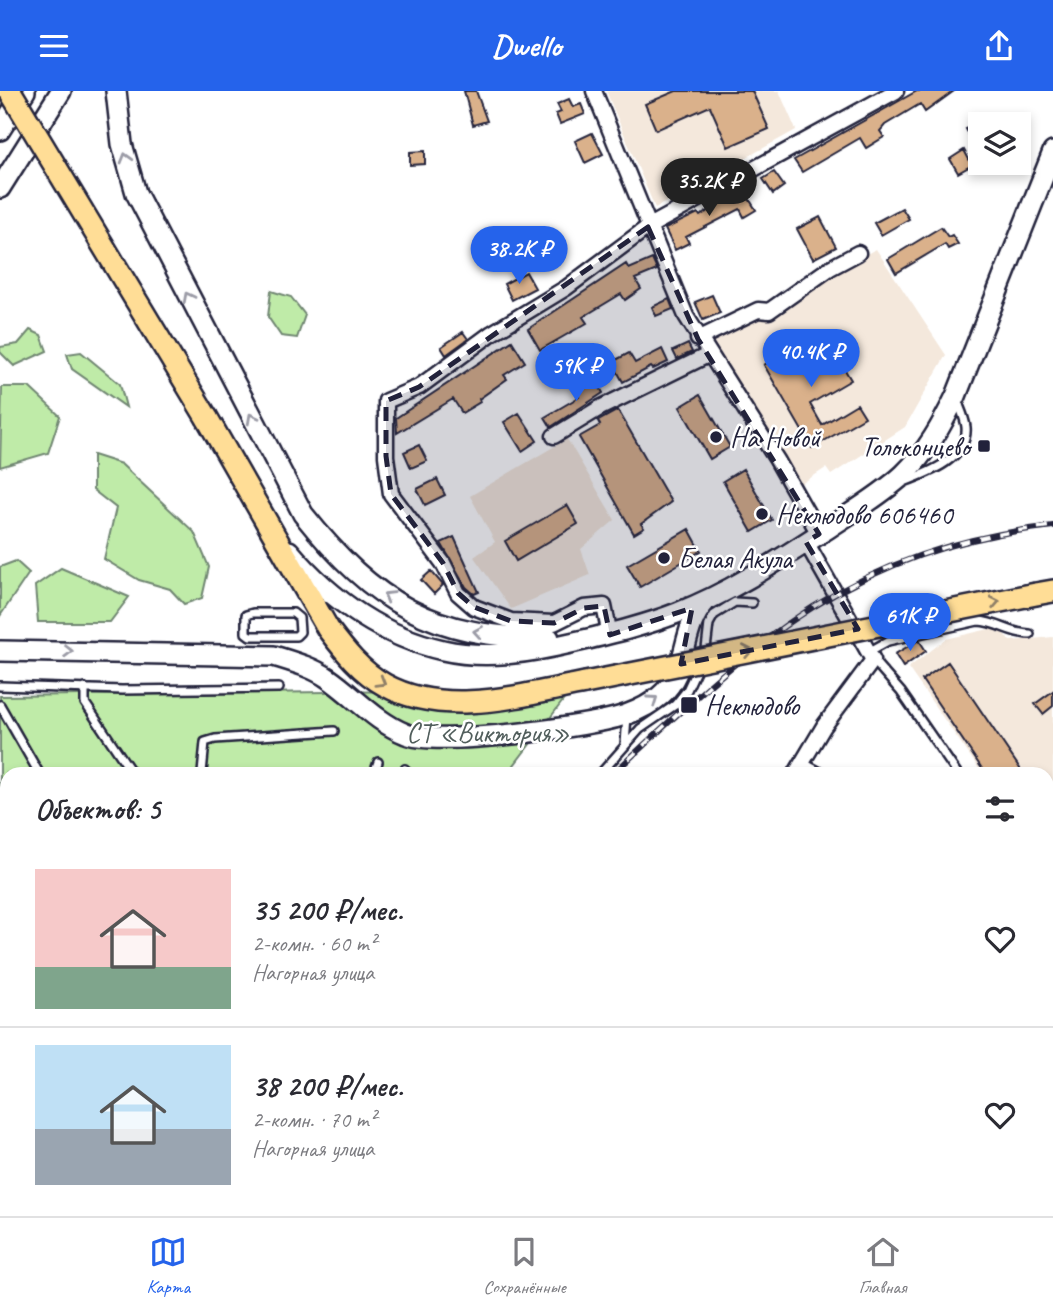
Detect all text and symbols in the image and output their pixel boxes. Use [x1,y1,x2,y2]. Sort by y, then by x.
text: Dwello [492,25,561,66]
icon: menu [35,27,73,65]
icon: share [980,27,1018,65]
map controls [968,112,1031,175]
button: layers [968,112,1031,175]
one-way arrow [120,153,134,165]
pin: 35.2K ₽ [644,159,774,218]
text: 35.2K ₽ [677,166,741,195]
pin: 38.2K ₽ [454,227,584,286]
text: 38.2K ₽ [487,234,551,263]
one-way arrow [183,292,196,304]
pin: 40.4K ₽ [746,329,876,389]
text: 40.4K ₽ [779,337,843,366]
pin: 59K ₽ [527,343,625,403]
text: 59K ₽ [551,351,601,380]
one-way arrow [246,413,260,426]
place label: На Новой [730,420,822,455]
marker: На Новой [708,429,724,445]
place label: Толоконцево [861,429,973,464]
marker: Толоконцево [976,438,992,454]
place label: Неклюдово 606460 [776,497,955,532]
marker: Неклюдово 606460 [754,506,770,522]
place label: Белая Акула [678,541,794,576]
marker: Белая Акула [656,550,672,566]
one-way arrow [382,592,395,605]
pin: 61K ₽ [861,594,959,653]
one-way arrow [989,595,1001,610]
text: 61K ₽ [885,601,935,630]
one-way arrow [472,625,484,640]
one-way arrow [63,644,74,659]
one-way arrow [742,644,754,659]
one-way arrow [374,673,387,686]
place label: Неклюдово [705,688,801,723]
marker: Неклюдово [679,695,699,715]
one-way arrow [645,696,658,708]
park label: СТ «Виктория» [406,715,570,750]
text: Объектов: 5 [35,790,160,828]
icon: filters [981,790,1019,828]
text: 35 200 ₽/мес. [252,891,403,929]
icon: home [91,897,175,981]
icon: heart [981,920,1019,958]
text: 2-комн. · 60 m² [252,929,376,958]
text: Нагорная улица [252,958,374,987]
text: 38 200 ₽/мес. [252,1067,403,1105]
icon: home [91,1073,175,1157]
icon: heart [981,1096,1019,1134]
text: 2-комн. · 70 m² [252,1105,376,1134]
text: Нагорная улица [252,1134,374,1163]
tab: Карта [147,1233,190,1299]
tab: Сохранённые [483,1233,566,1299]
tab: Главная [859,1233,906,1299]

